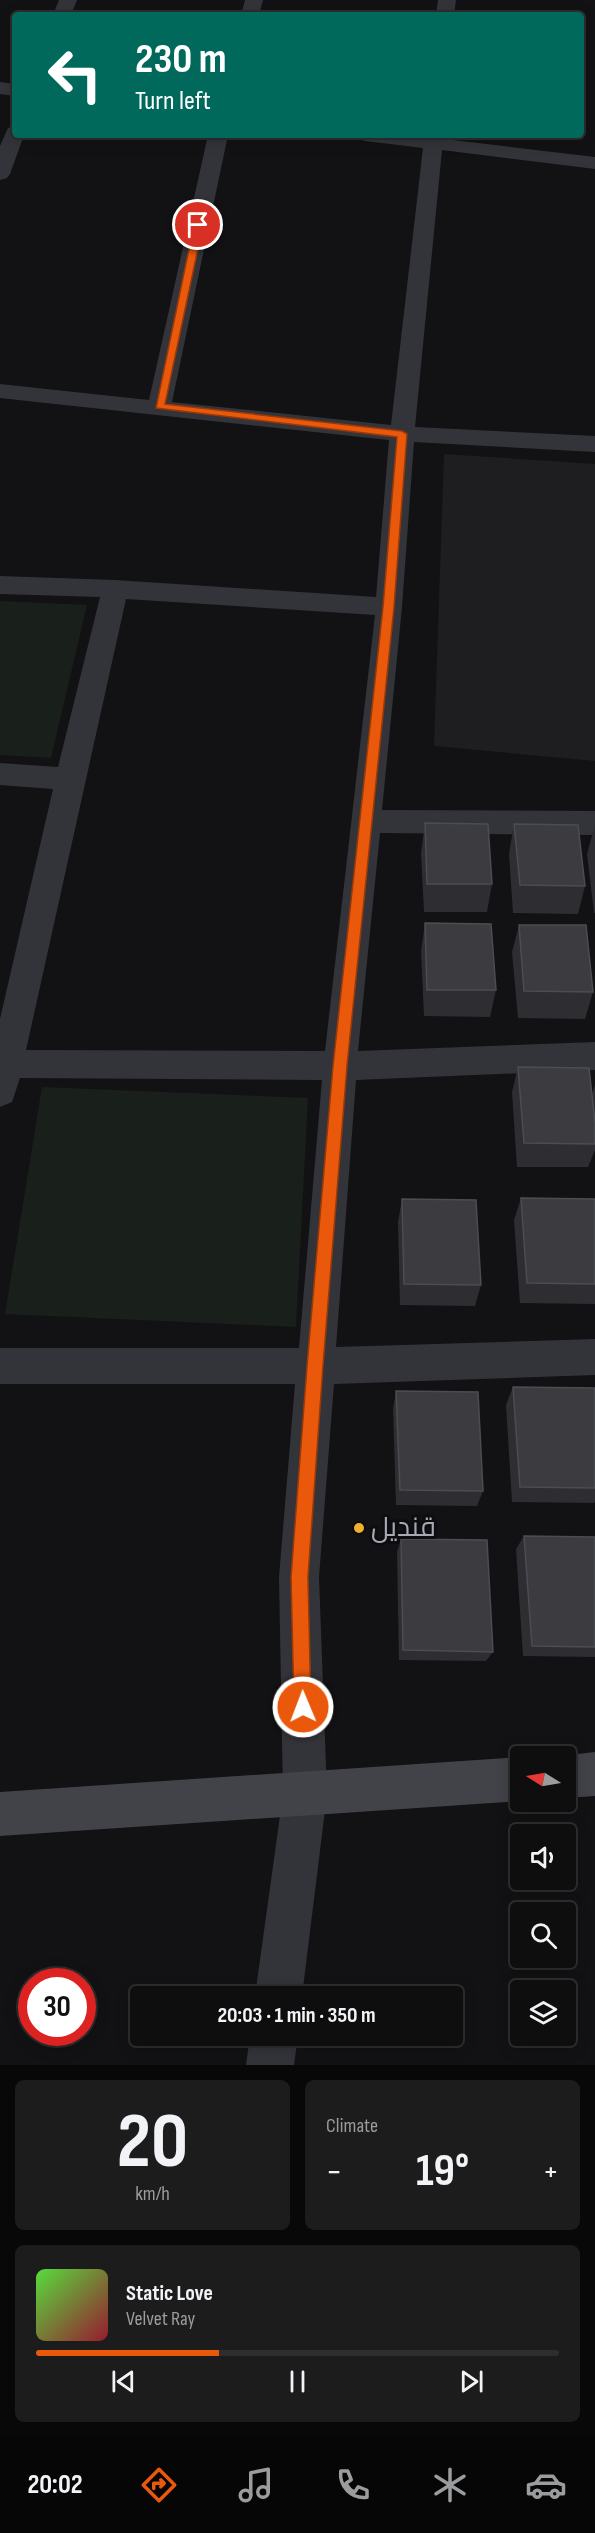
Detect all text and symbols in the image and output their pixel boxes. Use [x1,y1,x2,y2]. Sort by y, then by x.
text: 230 m [135,34,227,85]
icon: left [36,36,114,114]
text: Turn left [135,85,211,117]
pin [172,199,223,250]
icon: arrive [181,208,214,241]
place label: قنديل [371,1512,436,1544]
marker: قنديل [352,1521,366,1535]
position arrow [271,1675,335,1739]
north arrow [510,1746,576,1812]
map controls [510,1746,576,2046]
button: sound [510,1824,576,1890]
button: search [510,1902,576,1968]
speed limit sign: 30 [18,1968,96,2046]
button: layers [510,1980,576,2046]
text: 20:03 · 1 min · 350 m [217,2002,376,2029]
text: 20 [117,2096,188,2189]
text: Climate [326,2114,378,2138]
text: 19° [416,2144,469,2199]
text: − [326,2152,342,2192]
text: + [543,2152,559,2192]
text: km/h [135,2182,170,2206]
text: Static Love [126,2280,213,2307]
text: Velvet Ray [126,2307,195,2331]
icon: previous [107,2365,140,2398]
icon: pause [281,2365,314,2398]
icon: next [455,2365,488,2398]
icon: directions [138,2464,180,2506]
icon: music [235,2464,277,2506]
icon: phone [332,2464,374,2506]
icon: climate [429,2464,471,2506]
icon: car [525,2464,567,2506]
text: 20:02 [27,2469,83,2501]

